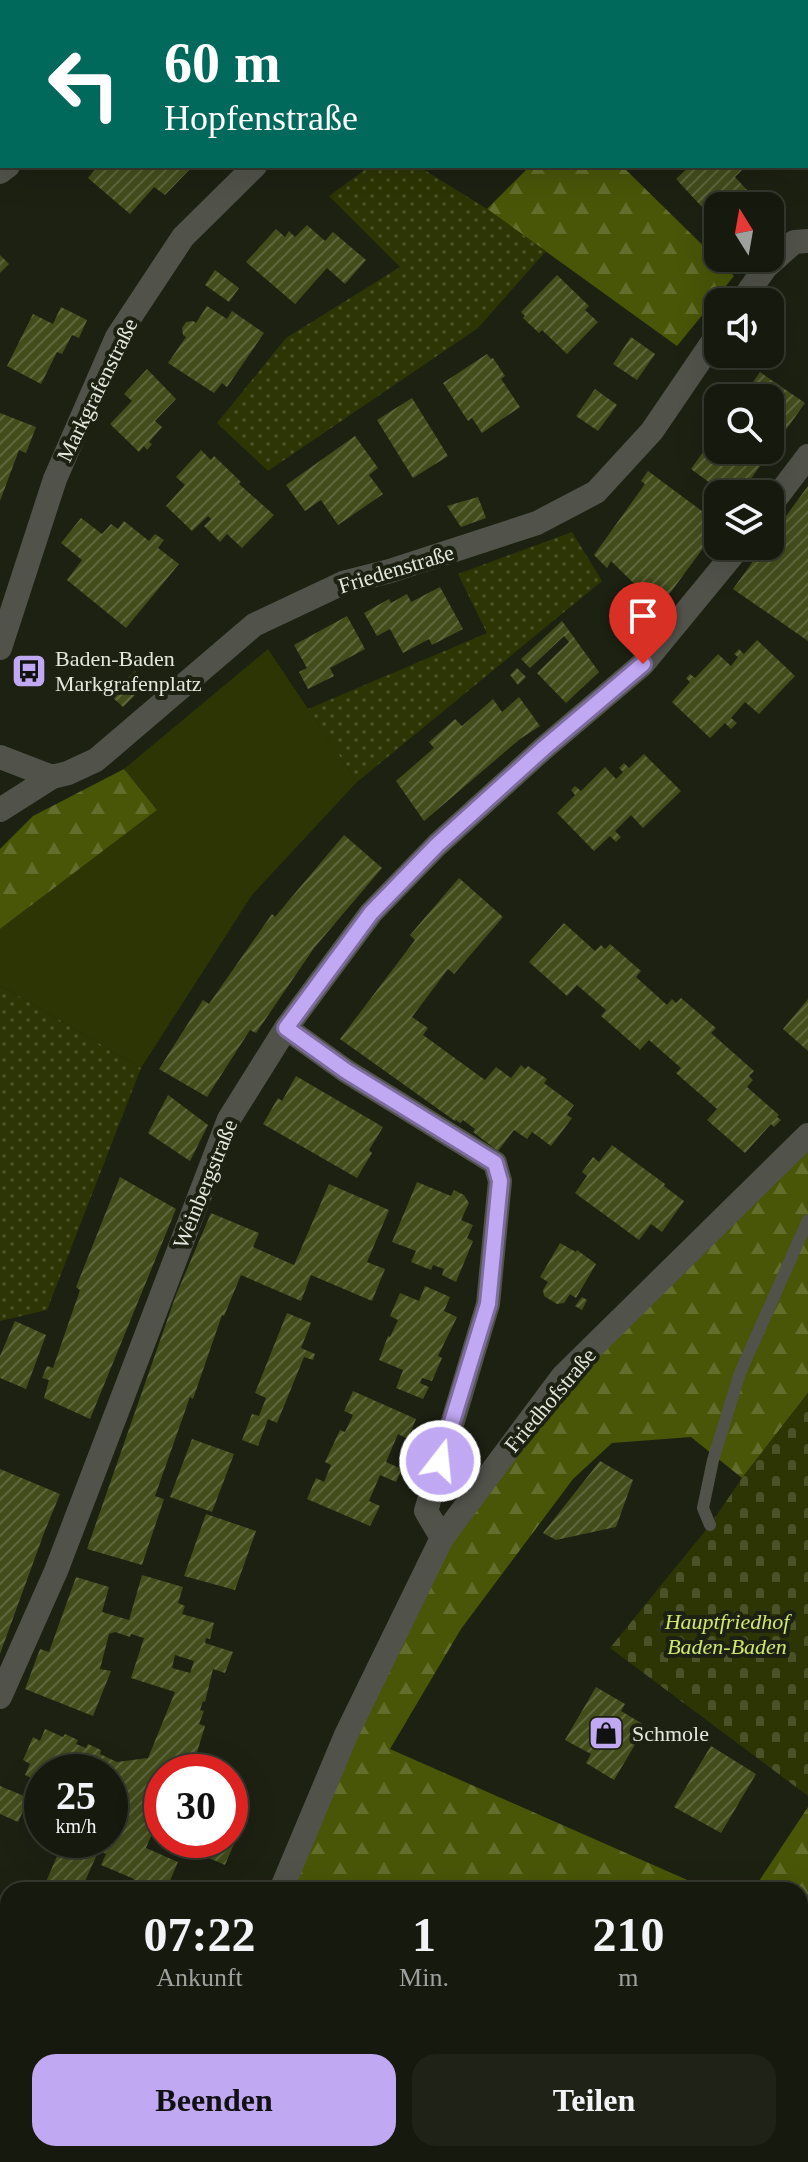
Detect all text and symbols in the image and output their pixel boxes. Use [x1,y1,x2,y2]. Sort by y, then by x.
icon: left [32,32,136,136]
text: 60 m [164,32,281,94]
text: Hopfenstraße [164,98,358,138]
north arrow [704,192,784,272]
map controls [704,192,784,560]
button: sound [704,288,784,368]
street label: Markgrafenstraße [51,314,143,466]
button: search [704,384,784,464]
button: layers [704,480,784,560]
street label: Friedenstraße [335,540,457,598]
pin [609,582,677,664]
icon: arrive [621,594,665,638]
place label: Baden-Baden Markgrafenplatz [55,646,202,696]
bus stop icon: Baden-Baden Markgrafenplatz [10,652,48,690]
street label: Weinbergstraße [168,1116,242,1252]
street label: Friedhofstraße [499,1343,601,1457]
position arrow [398,1419,482,1503]
park label: Hauptfriedhof Baden-Baden [664,1609,792,1659]
shop icon: Schmole [587,1714,625,1752]
place label: Schmole [632,1721,709,1746]
speed limit sign: 30 [144,1754,248,1858]
text: 25 [56,1773,96,1818]
text: km/h [55,1815,97,1837]
text: 07:22 [144,1908,256,1961]
text: 1 [412,1908,436,1961]
text: 210 [592,1908,664,1961]
text: Ankunft [156,1963,243,1992]
text: Min. [399,1963,449,1992]
text: m [618,1963,639,1992]
button: Beenden [32,2054,396,2146]
button: Teilen [412,2054,776,2146]

